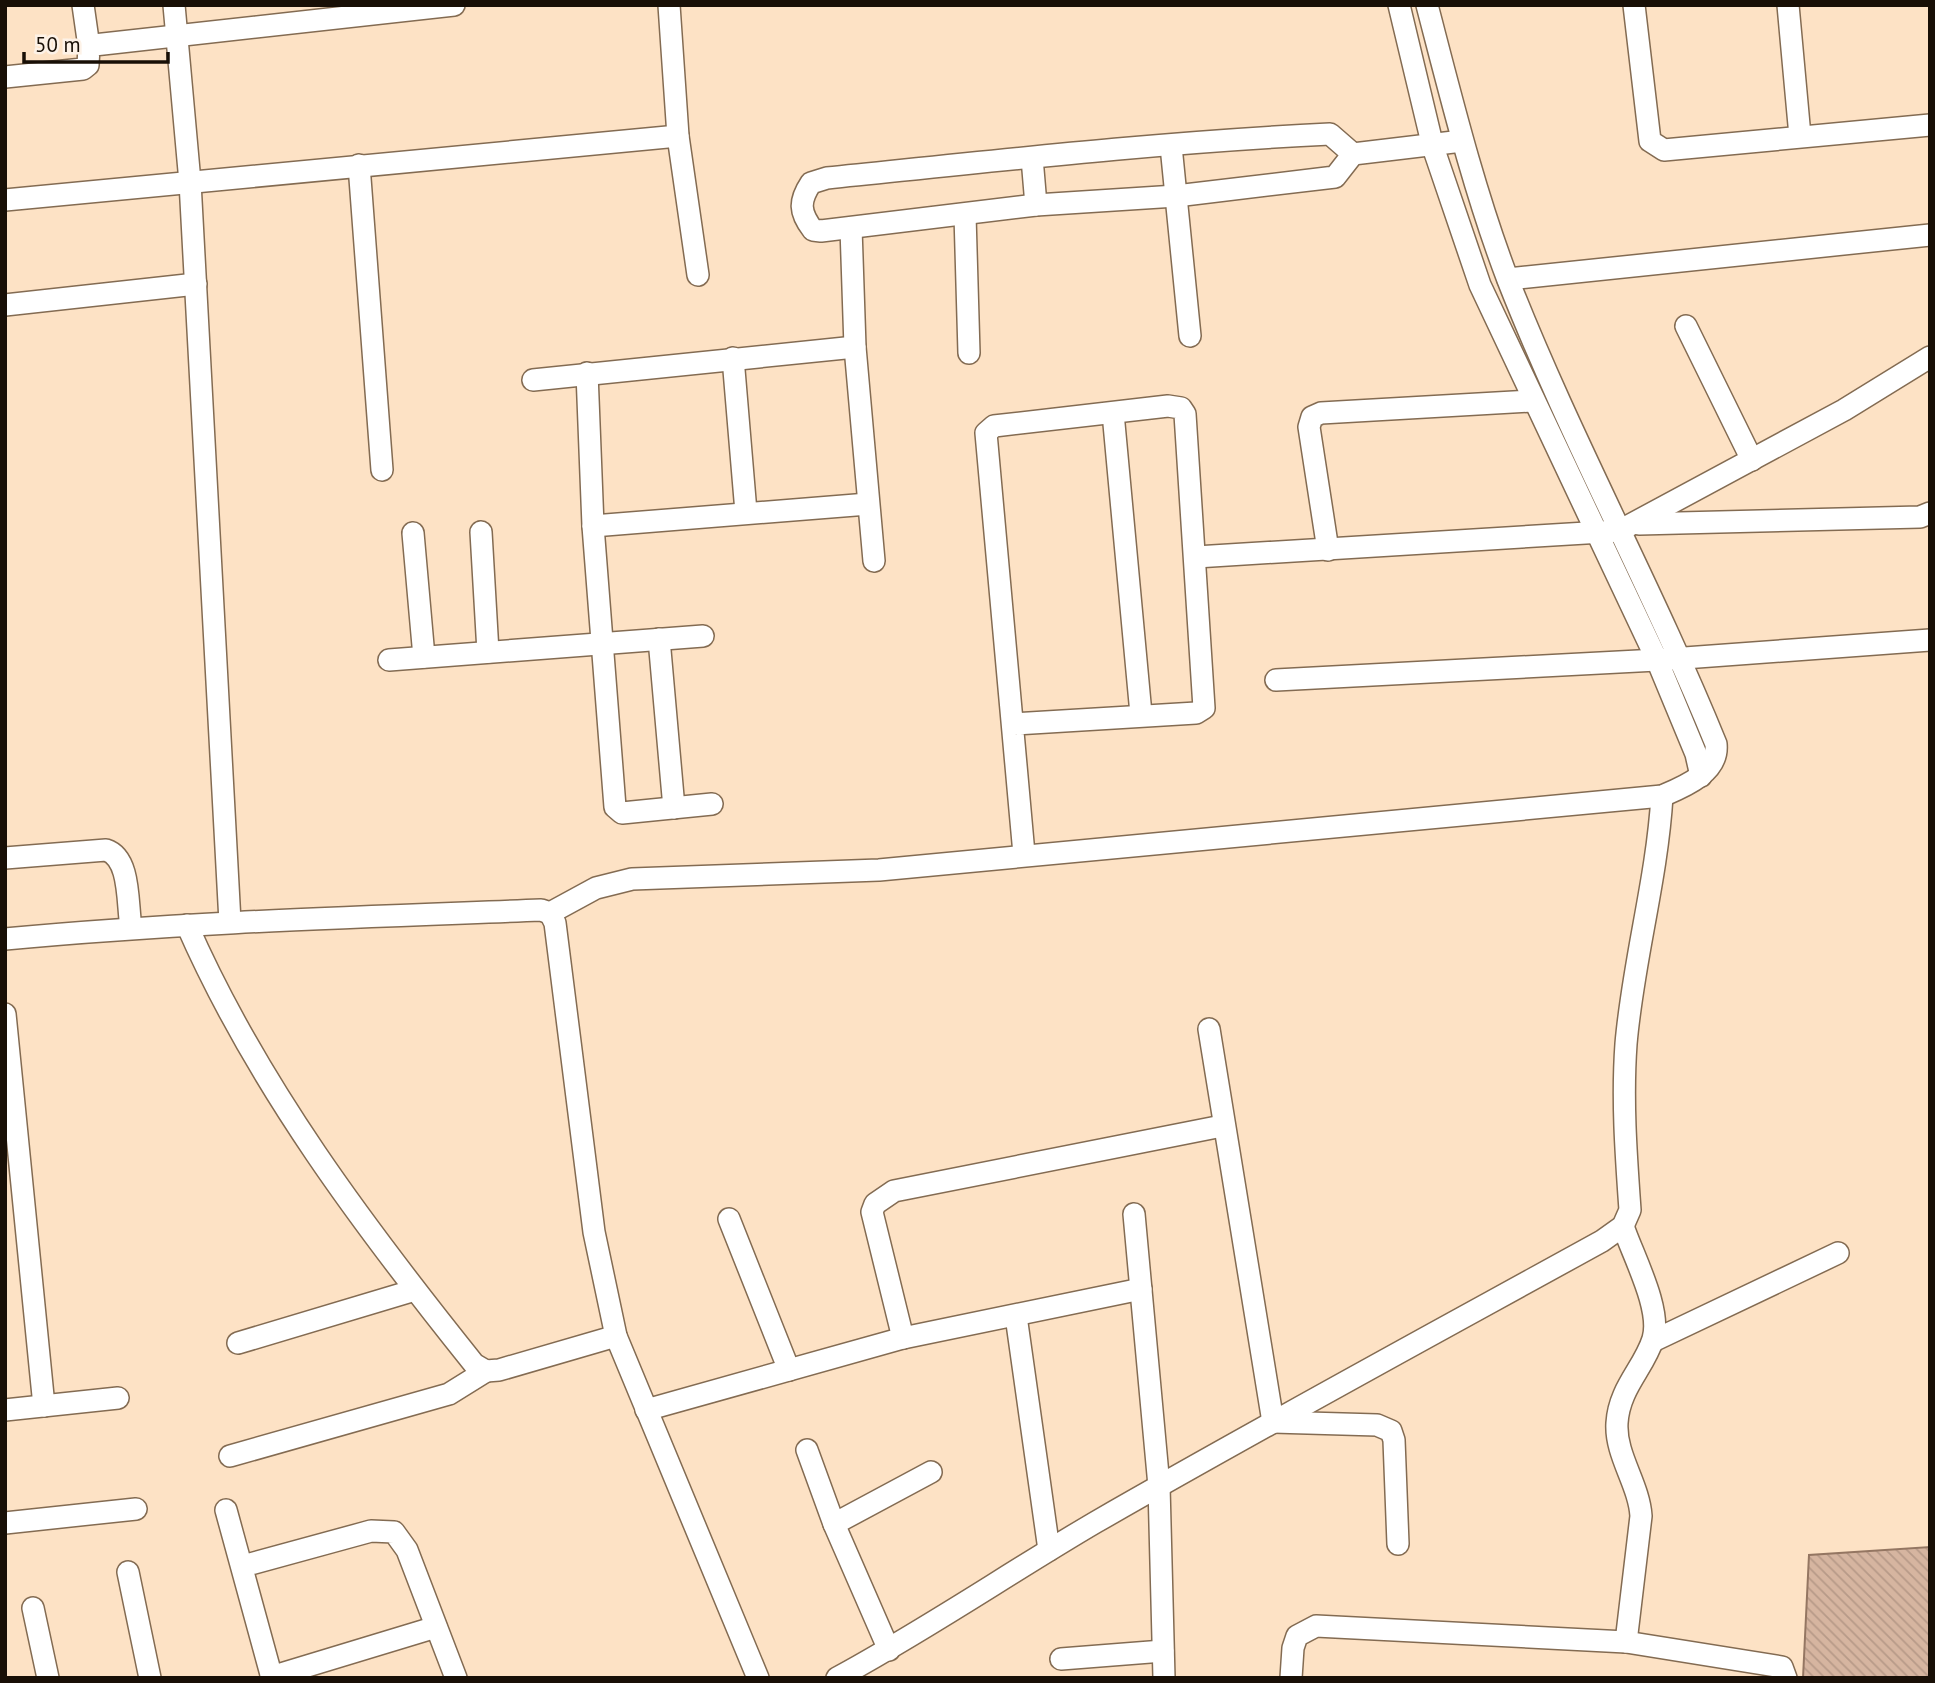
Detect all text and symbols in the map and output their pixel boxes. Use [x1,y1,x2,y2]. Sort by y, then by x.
scale bar [24,21,168,65]
text: 50 m [35,31,81,58]

